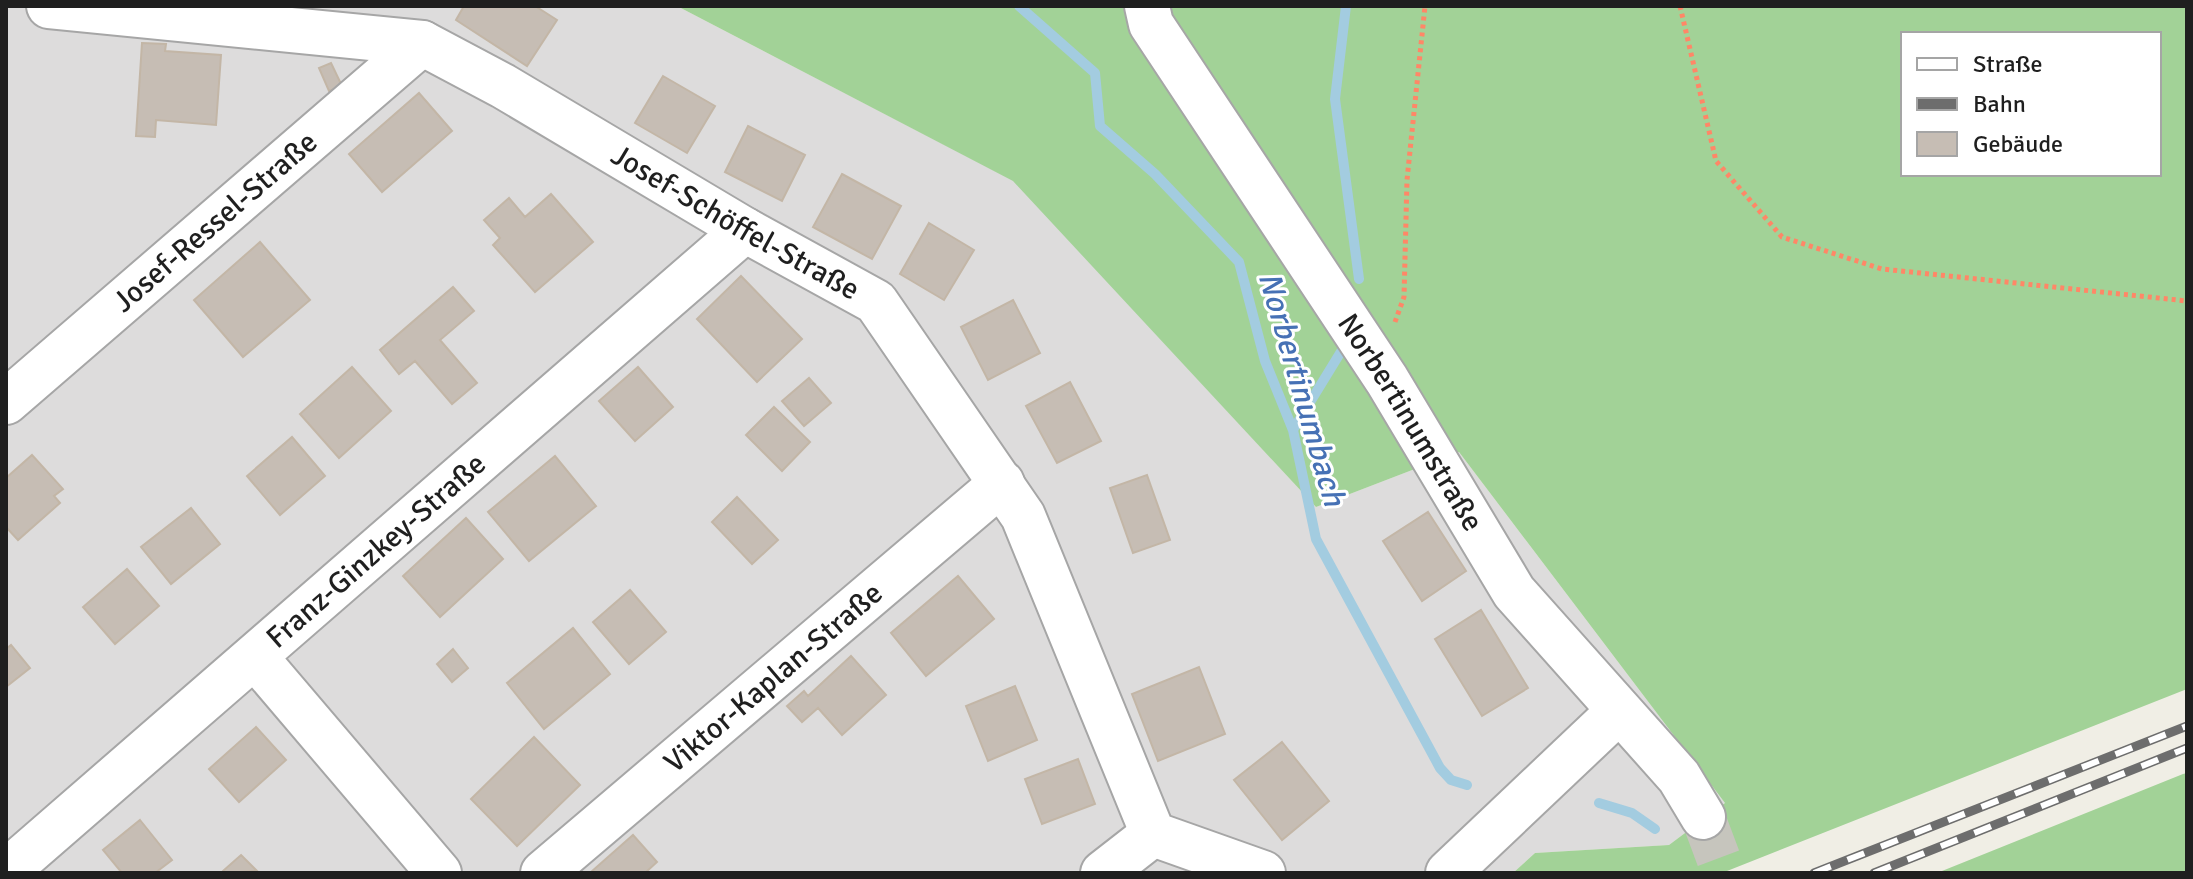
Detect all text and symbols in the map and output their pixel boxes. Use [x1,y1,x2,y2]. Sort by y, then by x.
legend [1901,32,2161,176]
text: Straße [1973,49,2043,79]
text: Bahn [1973,89,2026,119]
street label: Josef-Ressel-Straße [105,123,325,320]
text: Gebäude [1973,129,2063,159]
street label: Josef-Schöffel-Straße [605,136,866,308]
water label: Norbertinumbach [1250,268,1354,512]
street label: Norbertinumstraße [1330,307,1492,538]
street label: Franz-Ginzkey-Straße [259,445,493,656]
street label: Viktor-Kaplan-Straße [656,574,890,781]

